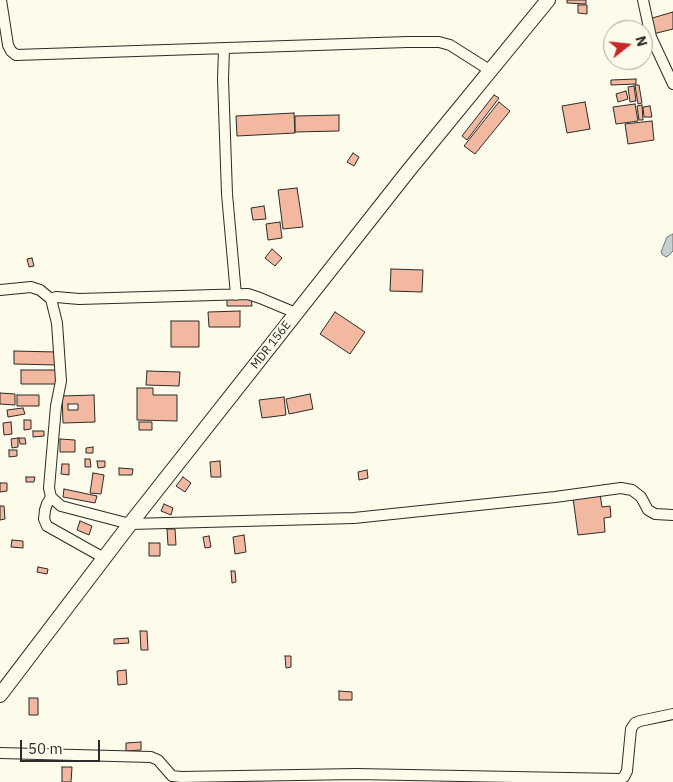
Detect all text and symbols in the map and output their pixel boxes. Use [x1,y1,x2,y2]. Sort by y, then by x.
north arrow [603,20,653,70]
text: N [631,34,652,48]
street label: MDR 156E [248,318,294,372]
scale bar [22,730,102,762]
text: 50 m [28,739,63,758]

